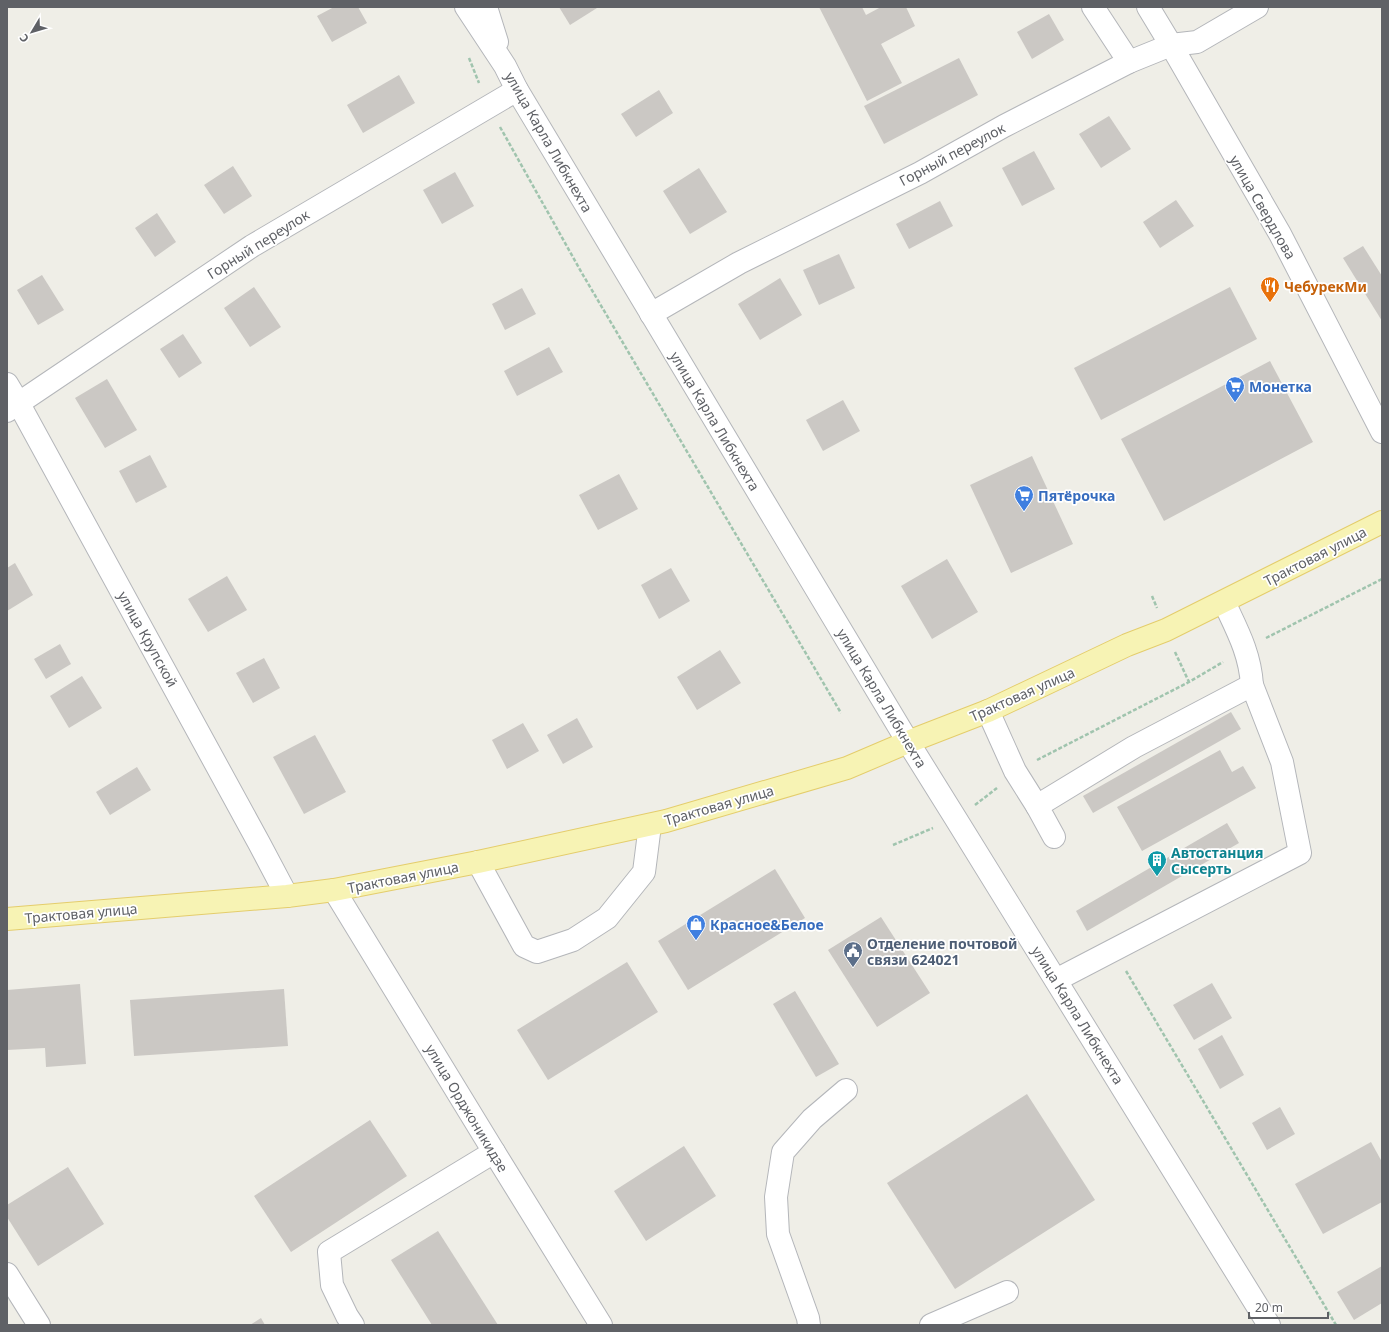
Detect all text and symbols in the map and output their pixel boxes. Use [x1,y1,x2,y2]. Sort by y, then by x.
north arrow [12,12,52,52]
text: С [16,31,32,46]
street label: улица Карла Либкнехта [501,68,597,216]
street label: Горный переулок [896,118,1009,190]
street label: улица Свердлова [1225,151,1301,263]
street label: Горный переулок [203,205,313,283]
restaurant icon: ЧебурекМи [1259,275,1281,303]
place label: ЧебурекМи [1284,277,1367,296]
street label: улица Карла Либкнехта [666,348,764,494]
supermarket icon: Монетка [1224,375,1246,403]
place label: Монетка [1249,377,1312,396]
supermarket icon: Пятёрочка [1013,484,1035,512]
place label: Пятёрочка [1038,486,1115,505]
street label: Трактовая улица [1260,522,1370,590]
street label: улица Крупской [114,588,182,690]
street label: улица Карла Либкнехта [833,625,931,771]
street label: Трактовая улица [967,662,1077,726]
street label: Трактовая улица [662,780,776,830]
place label: Автостанция Сысерть [1171,843,1263,878]
building icon: Автостанция Сысерть [1146,849,1168,877]
street label: Трактовая улица [346,857,460,897]
street label: Трактовая улица [24,899,138,927]
shop icon: Красное&Белое [685,913,707,941]
place label: Красное&Белое [710,915,824,934]
place label: Отделение почтовой связи 624021 [867,934,1018,969]
public building icon: Отделение почтовой связи 624021 [842,940,864,968]
street label: улица Карла Либкнехта [1028,942,1128,1088]
street label: улица Орджоникидзе [421,1041,513,1176]
scale bar [1249,1294,1328,1320]
text: 20 m [1255,1299,1283,1316]

